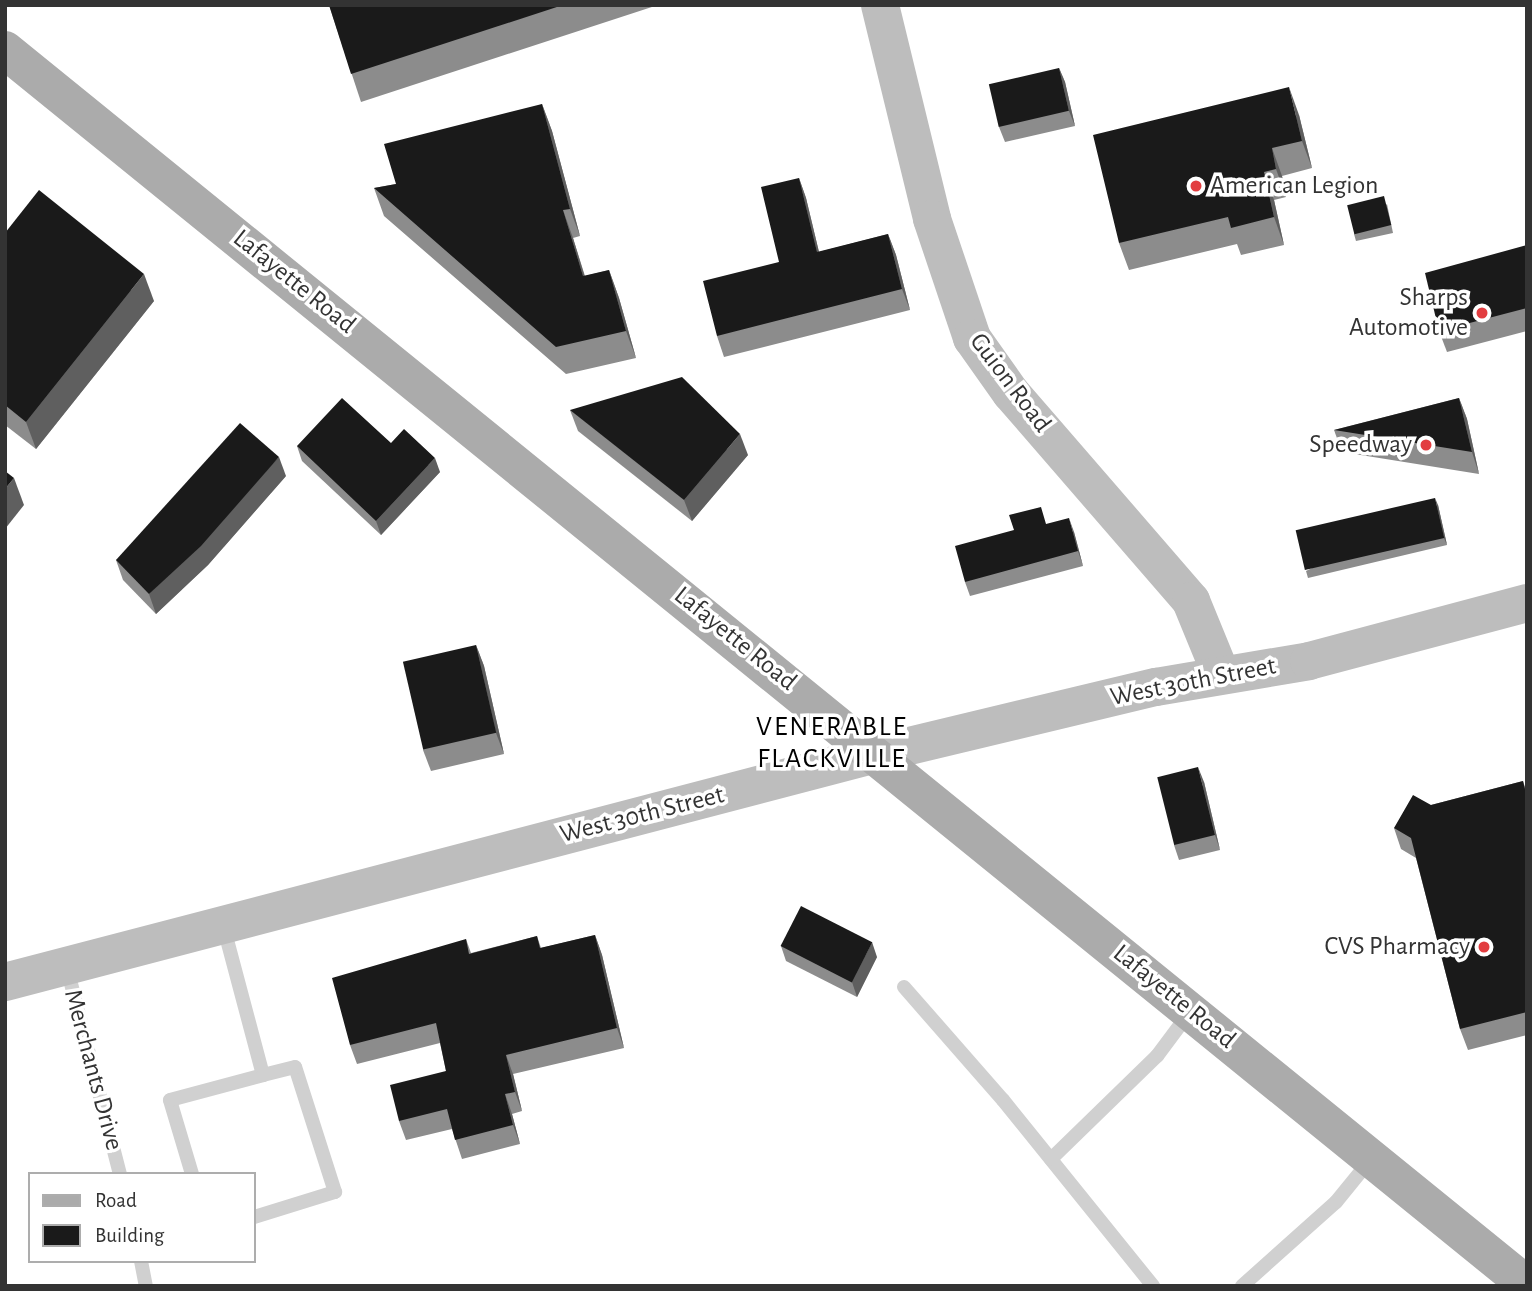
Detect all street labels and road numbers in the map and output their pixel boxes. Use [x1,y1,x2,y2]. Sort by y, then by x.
street label: Lafayette Road [226,223,362,341]
street label: Guion Road [962,327,1058,439]
street label: Lafayette Road [667,580,803,698]
street label: West 30th Street [1108,651,1278,713]
street label: West 30th Street [557,780,727,850]
street label: Lafayette Road [1106,938,1242,1056]
street label: Merchants Drive [57,986,129,1154]

